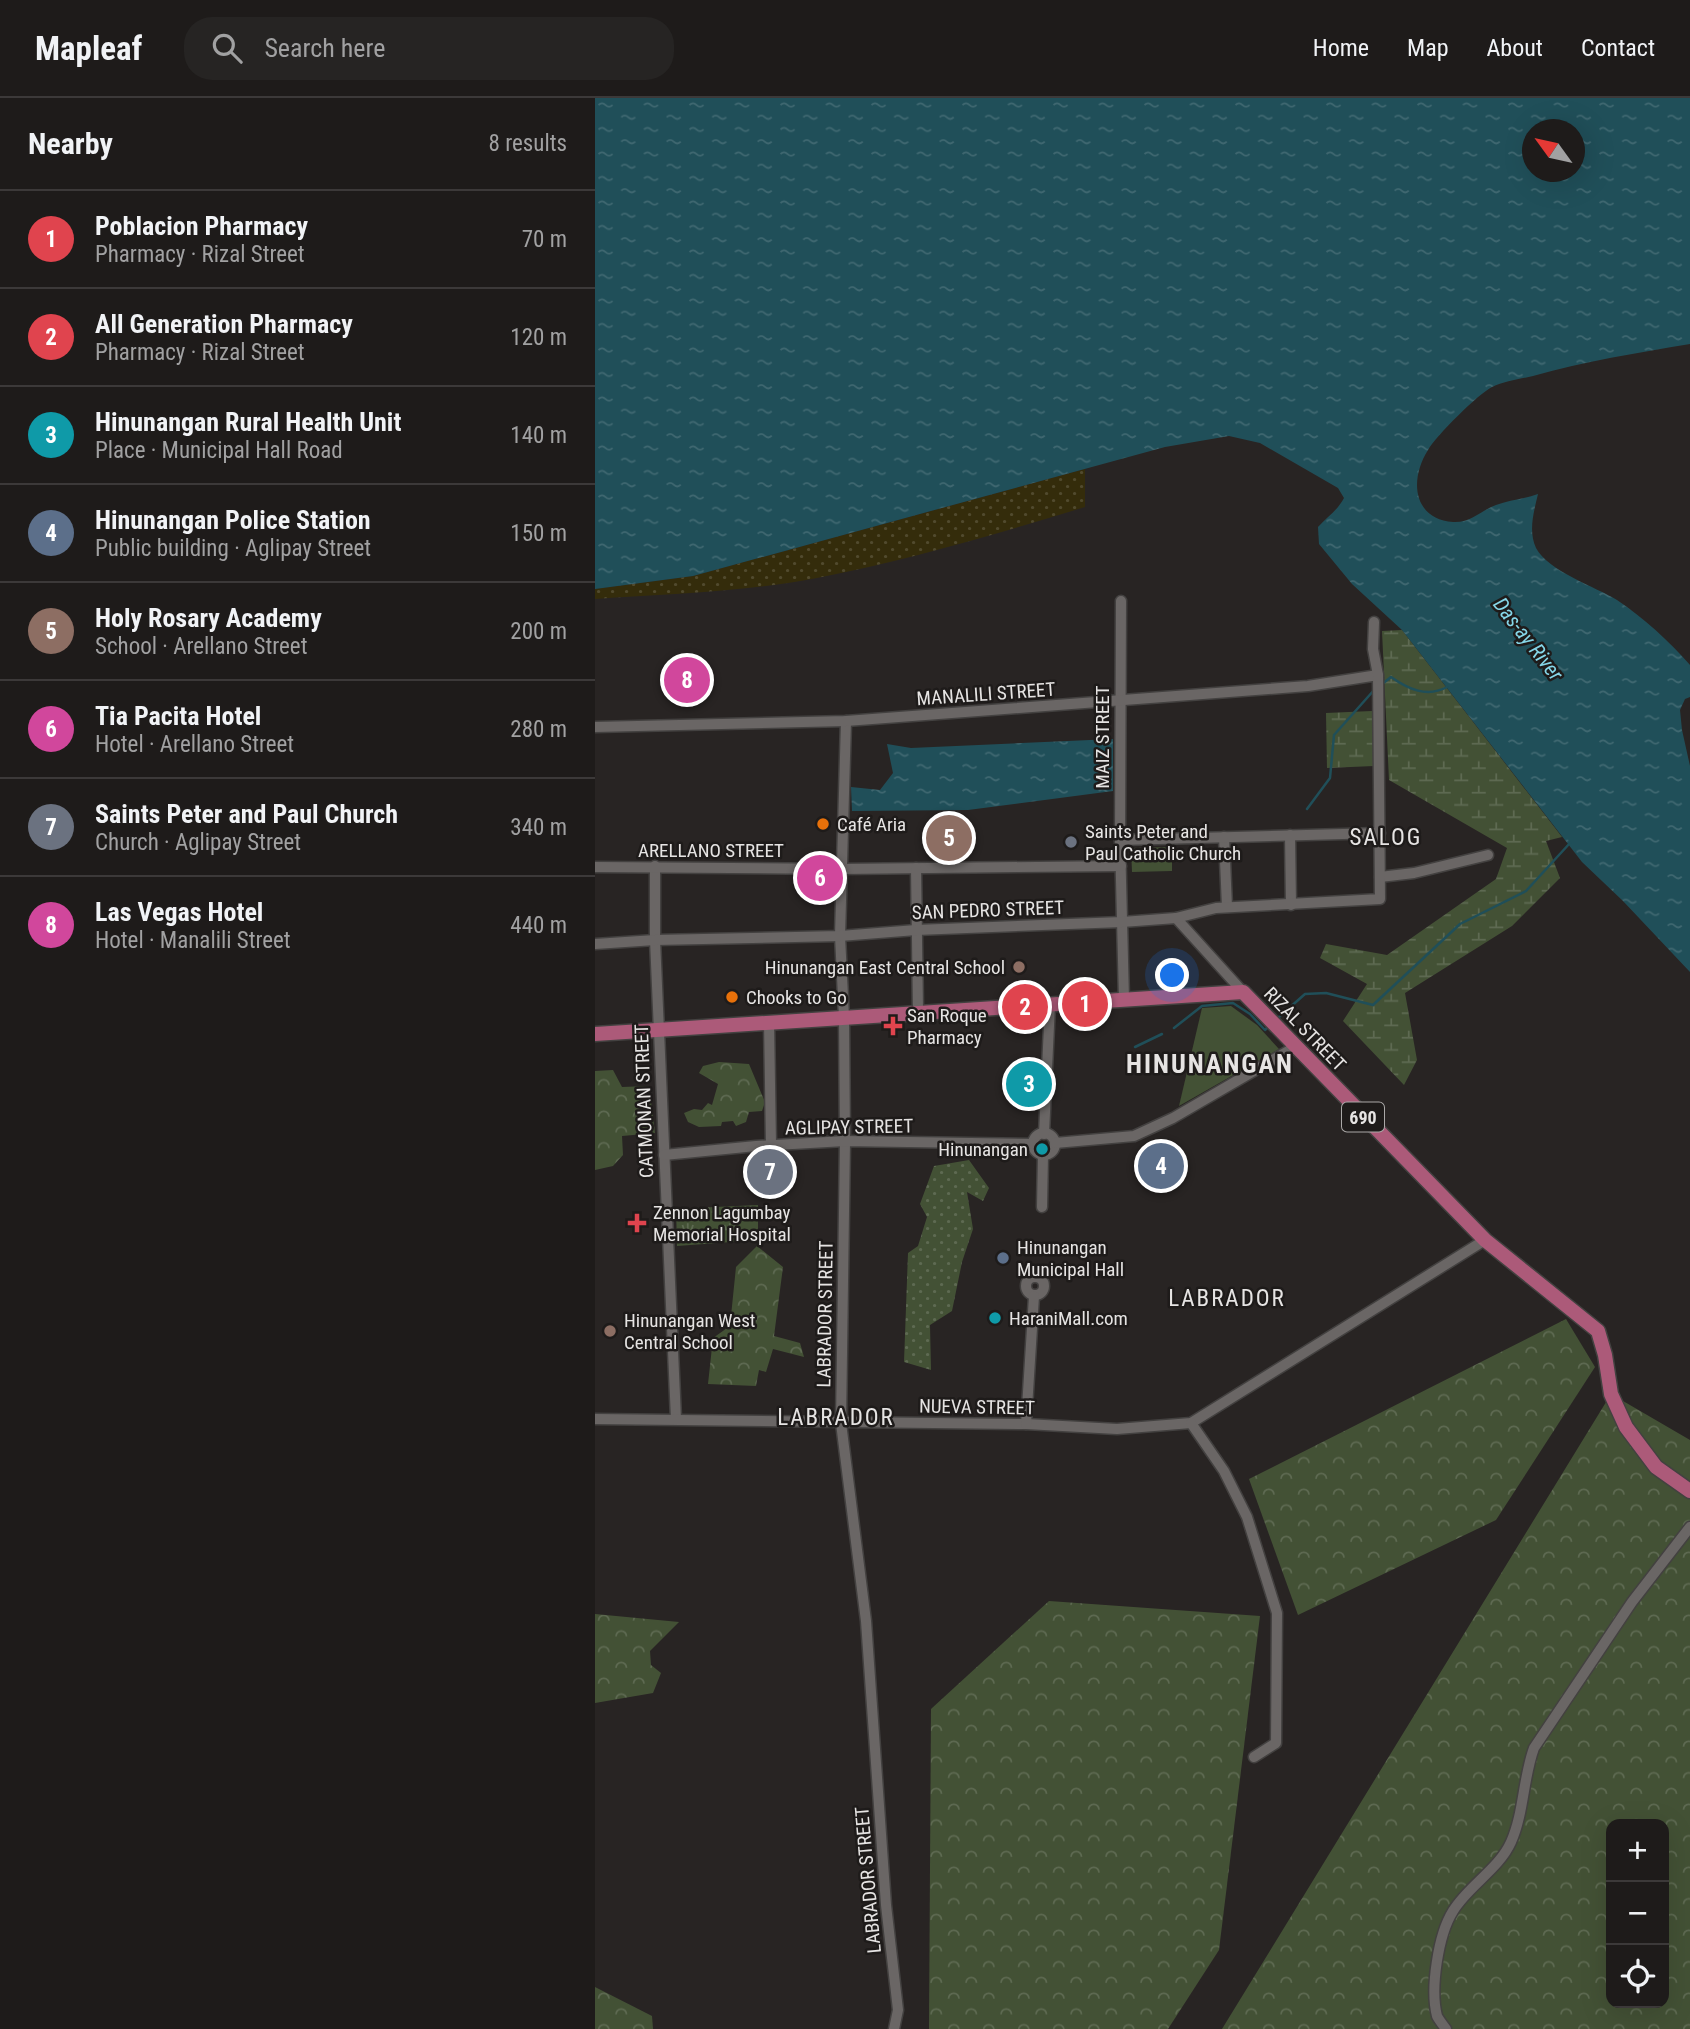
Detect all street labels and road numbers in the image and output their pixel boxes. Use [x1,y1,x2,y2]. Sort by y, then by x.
street label: MANALILI STREET [916,678,1056,710]
street label: MAIZ STREET [1091,685,1114,789]
street label: ARELLANO STREET [638,839,784,862]
street label: SAN PEDRO STREET [911,896,1065,924]
street label: RIZAL STREET [1259,982,1351,1076]
street label: CATMONAN STREET [630,1024,658,1178]
road number: 690 [1342,1102,1384,1132]
street label: AGLIPAY STREET [785,1114,913,1140]
street label: LABRADOR STREET [812,1240,838,1388]
street label: NUEVA STREET [919,1394,1035,1420]
street label: LABRADOR STREET [850,1806,886,1954]

